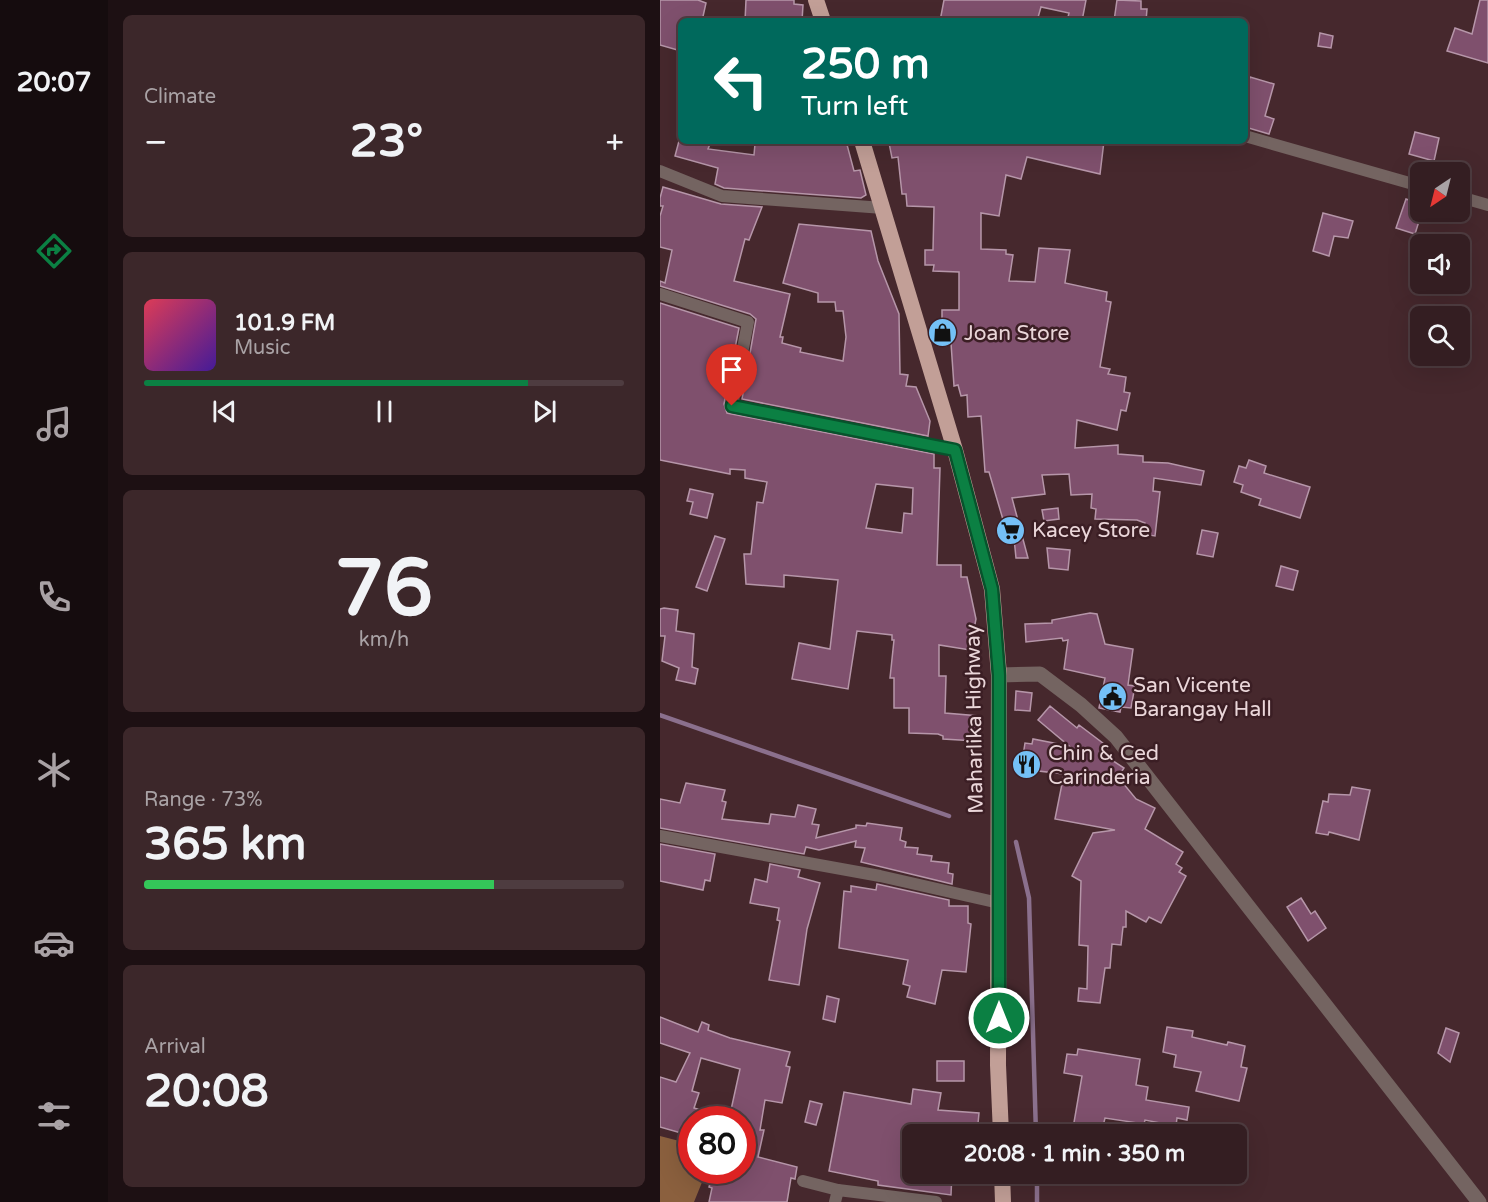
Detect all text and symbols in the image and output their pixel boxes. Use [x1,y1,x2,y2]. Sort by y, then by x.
text: 250 m [801,39,930,90]
icon: left [702,42,780,120]
text: 20:07 [17,66,91,99]
text: Climate [144,85,216,109]
text: Turn left [801,90,908,123]
text: 23° [350,115,423,169]
text: − [144,123,168,162]
text: + [605,123,624,162]
north arrow [1410,162,1470,222]
map controls [1410,162,1470,366]
icon: directions [33,230,75,272]
button: sound [1410,234,1470,294]
button: search [1410,306,1470,366]
text: 101.9 FM [234,310,335,336]
shop icon: Joan Store [927,317,959,349]
place label: Joan Store [964,321,1069,346]
text: Music [234,336,290,360]
pin [706,344,757,406]
icon: arrive [715,353,748,386]
icon: previous [208,395,241,428]
icon: pause [368,395,401,428]
icon: next [528,395,561,428]
icon: music [33,403,75,445]
supermarket icon: Kacey Store [995,514,1027,546]
place label: Kacey Store [1032,518,1150,543]
text: 76 [335,542,433,636]
icon: phone [33,576,75,618]
street label: Maharlika Highway [960,624,989,814]
text: km/h [359,628,409,652]
place label: San Vicente Barangay Hall [1133,673,1272,722]
public building icon: San Vicente Barangay Hall [1096,681,1128,713]
place label: Chin & Ced Carinderia [1048,741,1159,790]
icon: climate [33,749,75,791]
restaurant icon: Chin & Ced Carinderia [1011,749,1043,781]
text: Range · 73% [144,788,263,812]
text: 365 km [144,818,306,872]
icon: car [33,922,75,964]
position arrow [967,986,1031,1050]
text: Arrival [144,1035,206,1059]
text: 20:08 [144,1065,269,1119]
icon: filters [33,1095,75,1137]
speed limit sign: 80 [678,1106,756,1184]
text: 20:08 · 1 min · 350 m [964,1141,1185,1167]

